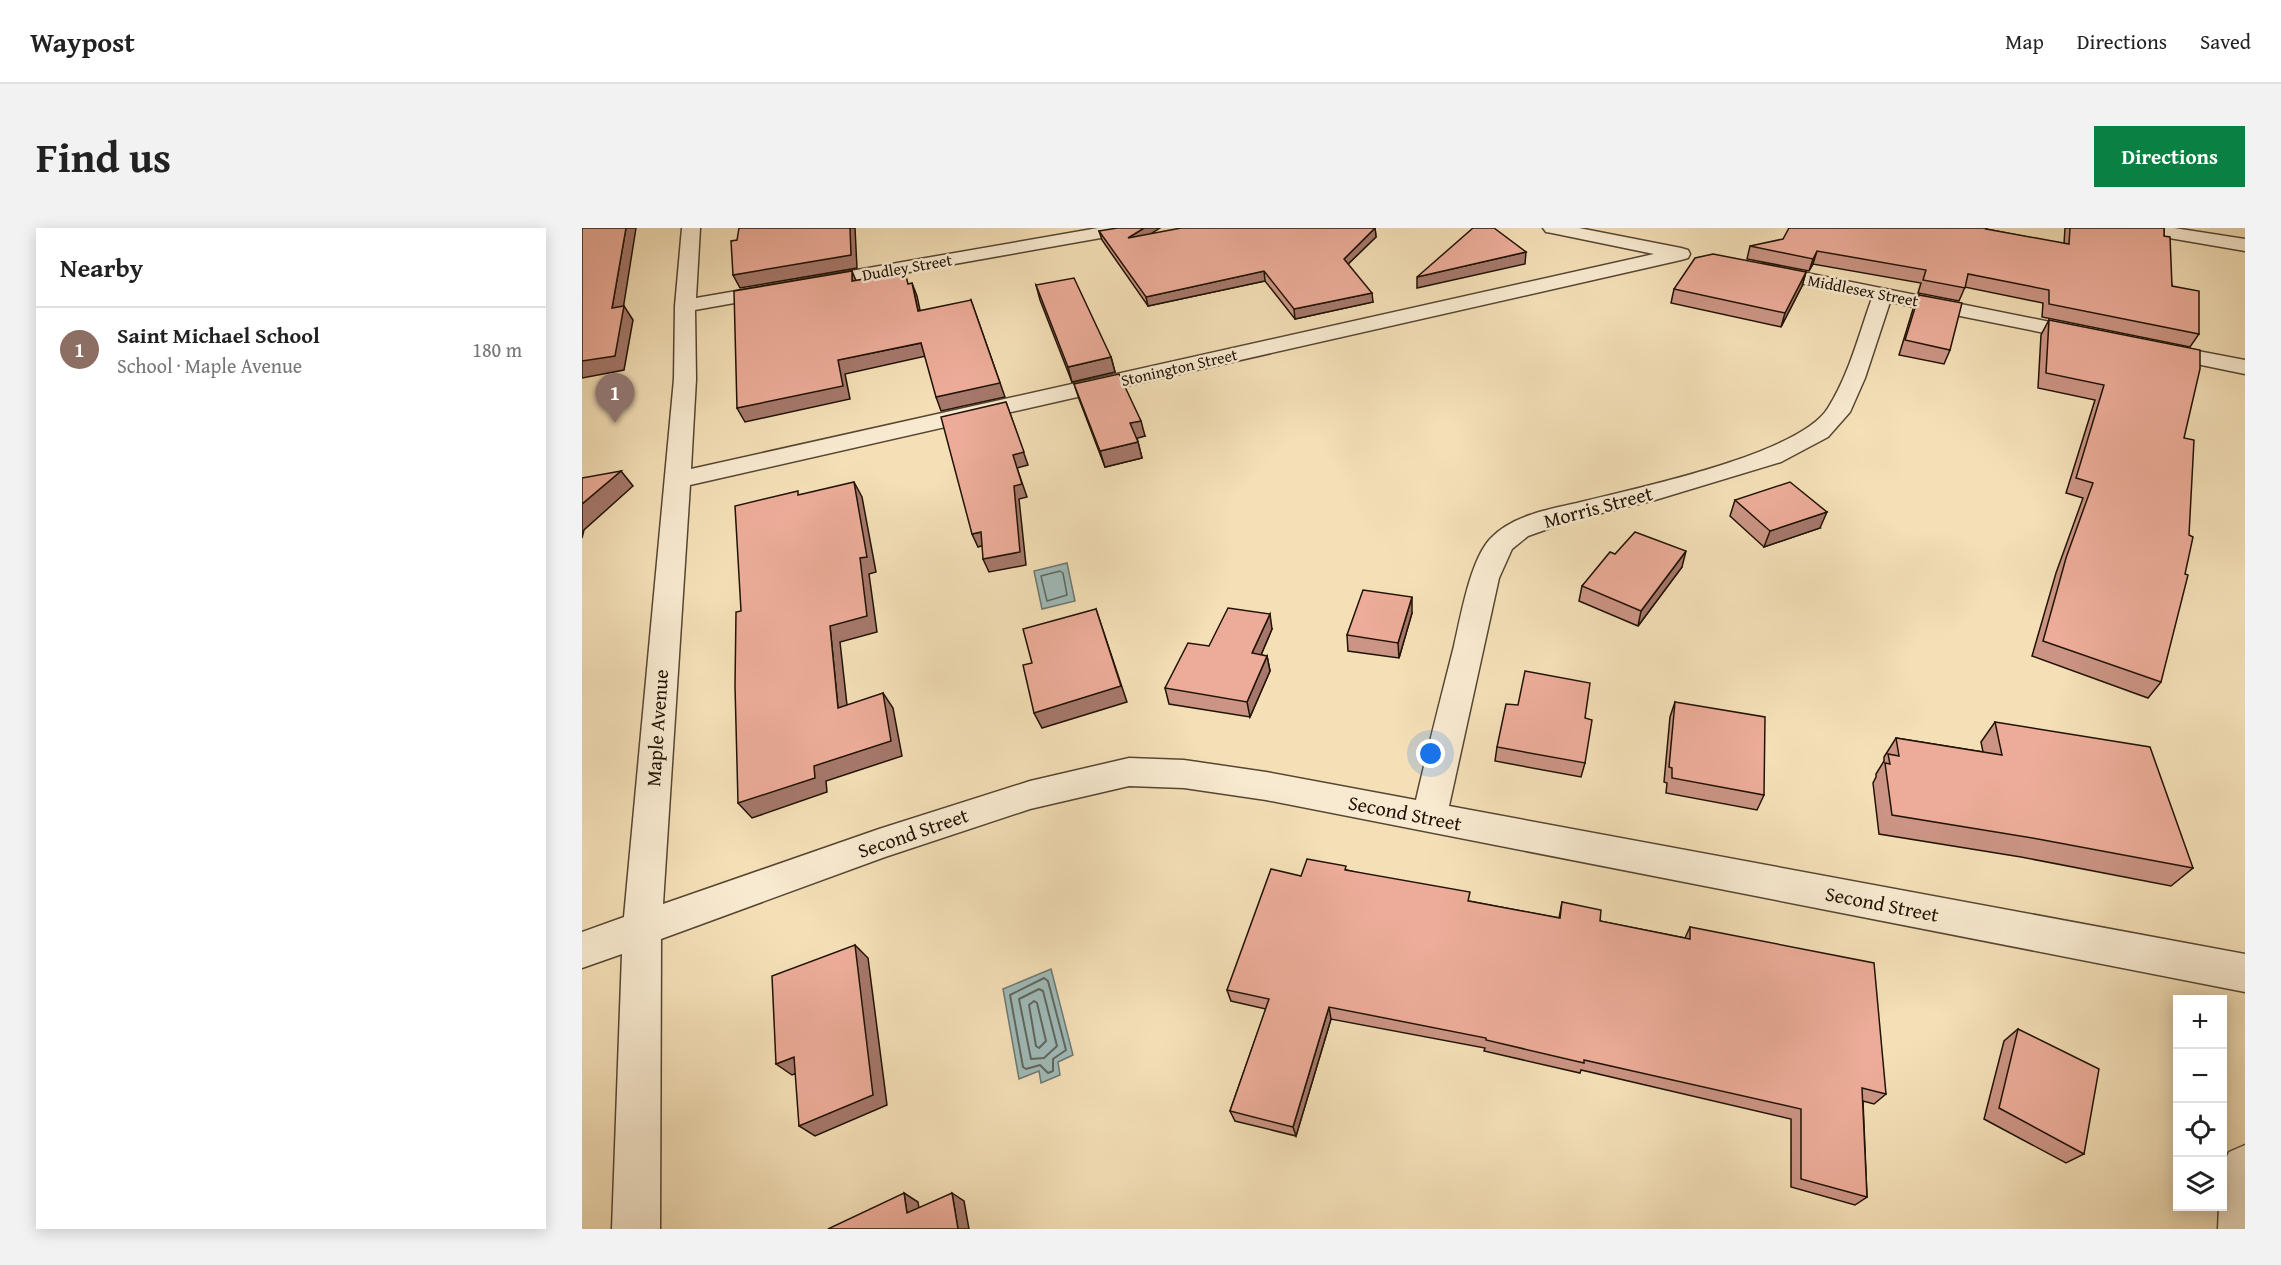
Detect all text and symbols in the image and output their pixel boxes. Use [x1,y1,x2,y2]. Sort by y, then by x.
text: Waypost [30,21,135,62]
text: Map [2005,26,2044,57]
text: Directions [2077,26,2167,57]
text: Saved [2200,26,2251,57]
text: Find us [36,126,171,187]
button: Directions [2094,126,2245,187]
street label: Dudley Street [860,247,954,287]
text: Nearby [60,248,143,287]
street label: Middlesex Street [1806,267,1921,313]
text: Saint Michael School [117,319,320,351]
text: 1 [74,335,85,364]
text: 180 m [472,335,522,364]
street label: Stonington Street [1118,342,1240,392]
text: School · Maple Avenue [117,351,302,380]
pin: 1 [596,374,634,423]
street label: Morris Street [1540,478,1656,535]
street label: Maple Avenue [638,668,675,788]
your location [1416,739,1445,768]
street label: Second Street [1346,787,1464,838]
street label: Second Street [854,800,972,865]
street label: Second Street [1823,878,1941,929]
map controls [2173,995,2227,1211]
button: + [2173,995,2227,1049]
button: − [2173,1049,2227,1103]
button: locate [2173,1103,2227,1157]
button: layers [2173,1157,2227,1211]

